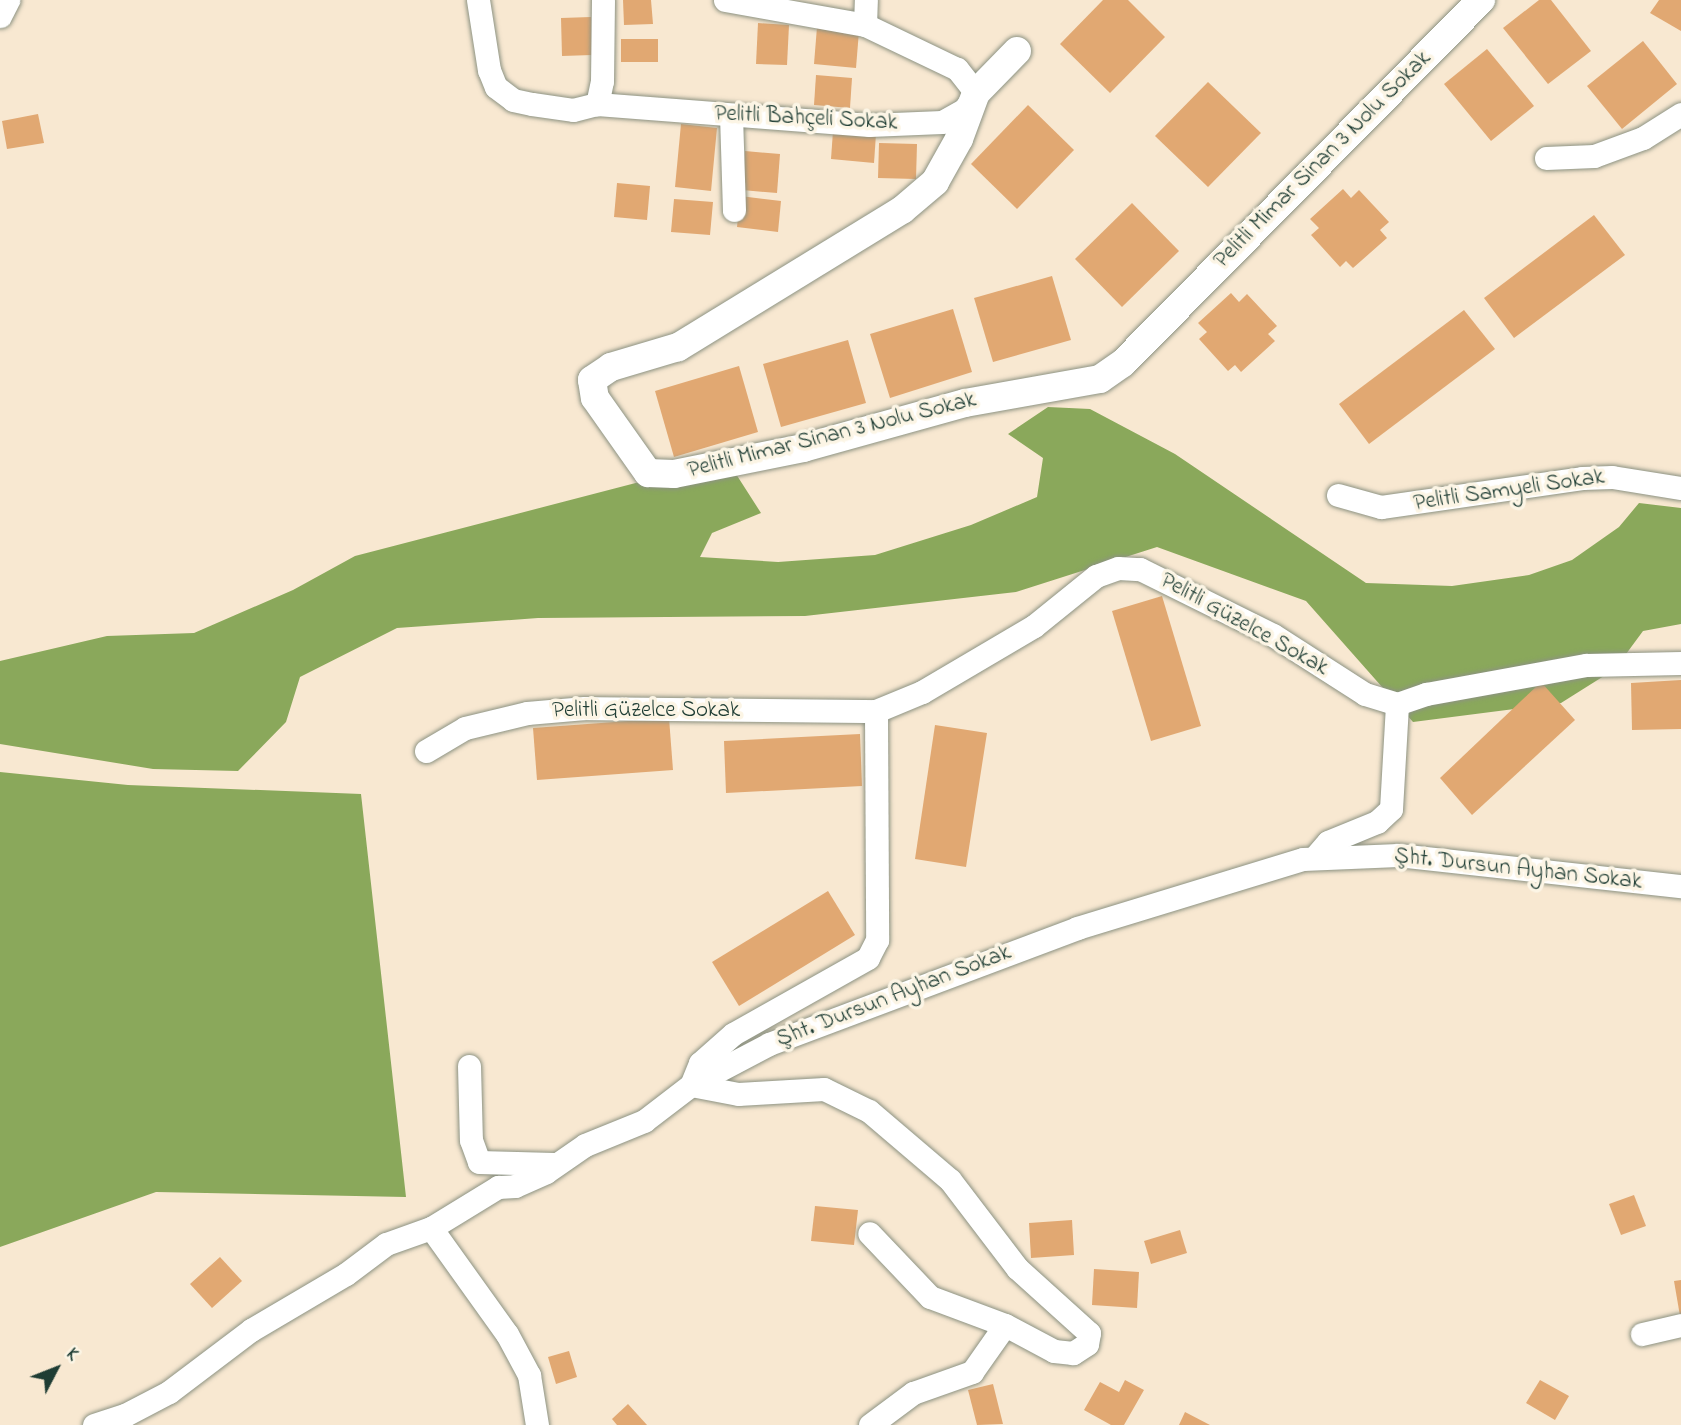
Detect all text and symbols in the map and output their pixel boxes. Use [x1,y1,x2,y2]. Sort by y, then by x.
street label: Pelitli Mimar Sinan 3 Nolu Sokak [1209,46,1437,274]
street label: Pelitli Bahçeli Sokak [714,100,898,138]
street label: Pelitli Mimar Sinan 3 Nolu Sokak [685,387,979,485]
street label: Pelitli Samyeli Sokak [1412,464,1606,518]
street label: Pelitli Güzelce Sokak [1155,567,1333,683]
street label: Pelitli Güzelce Sokak [552,697,740,725]
street label: Şht. Dursun Ayhan Sokak [1393,843,1643,897]
street label: Şht. Dursun Ayhan Sokak [773,940,1015,1054]
north arrow [21,1334,91,1404]
text: K [59,1342,85,1367]

